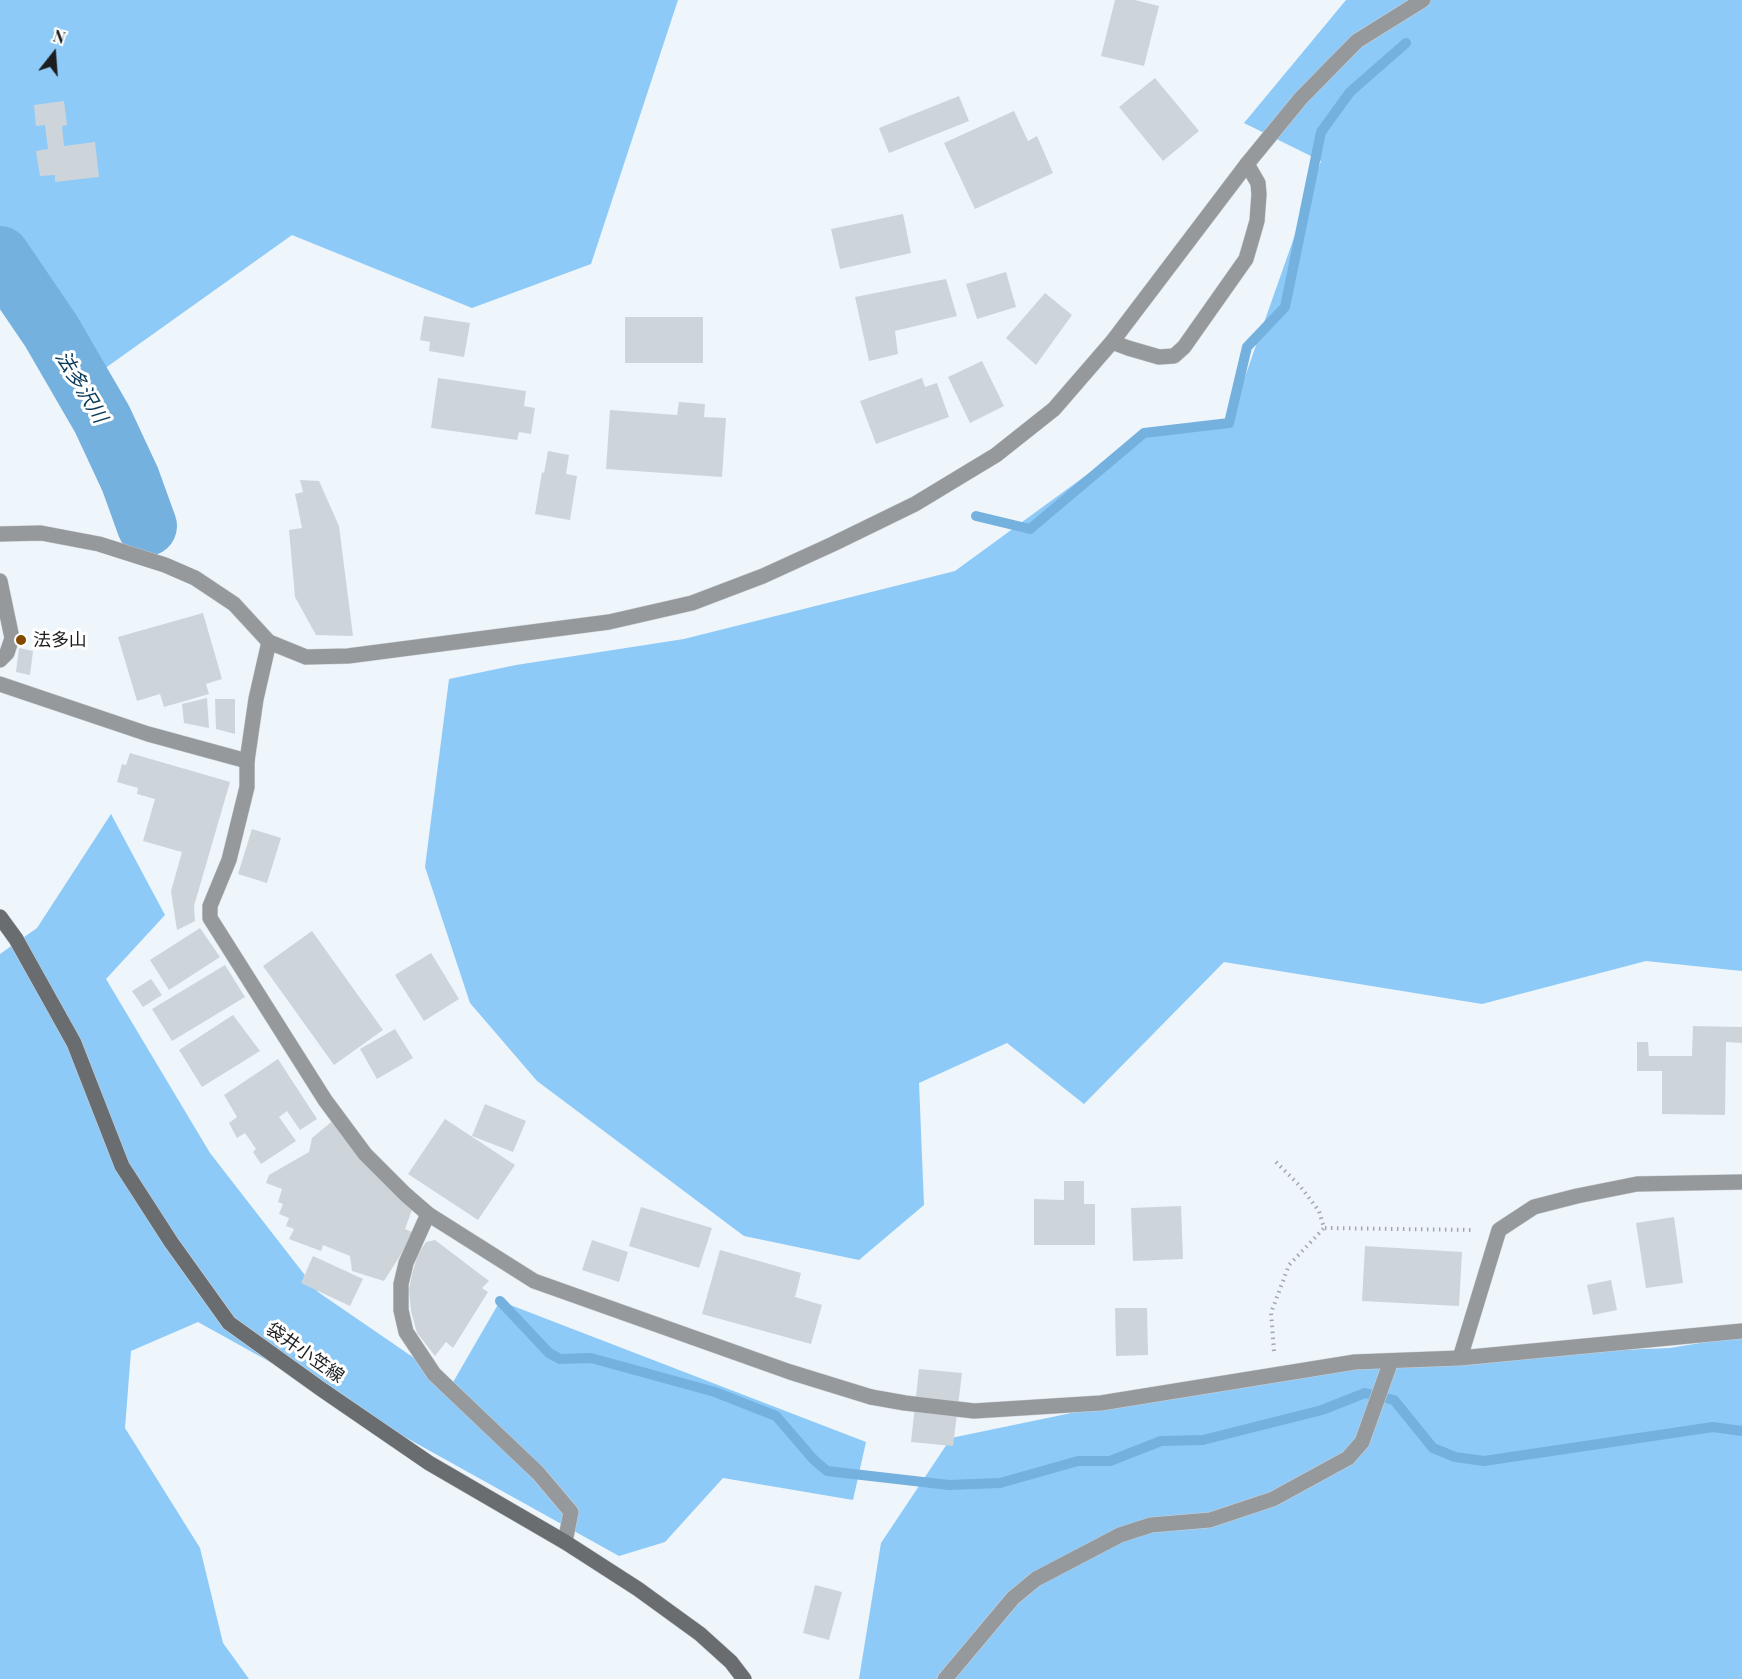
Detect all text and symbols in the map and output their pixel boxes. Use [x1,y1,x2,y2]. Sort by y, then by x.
north arrow [24,24,84,84]
text: N [51,25,68,48]
water label: 法多沢川 [50,347,112,427]
place label: 法多山 [33,629,87,651]
marker: 法多山 [14,633,28,647]
street label: 袋井小笠線 [262,1318,348,1388]

